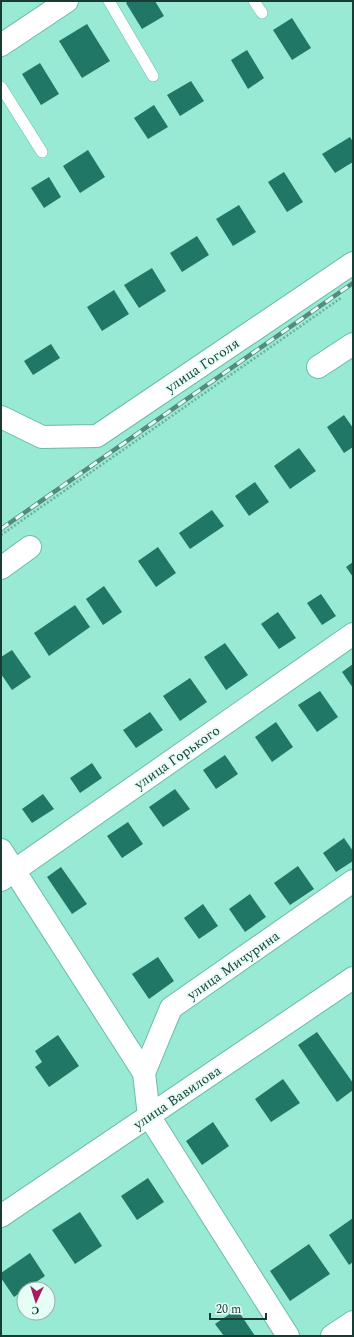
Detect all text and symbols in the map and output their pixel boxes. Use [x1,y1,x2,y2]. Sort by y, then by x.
street label: улица Гоголя [160,333,243,399]
street label: улица Горького [129,720,224,795]
street label: улица Мичурина [182,925,284,1006]
street label: улица Вавилова [128,1060,226,1135]
north arrow [16,1281,56,1321]
scale bar [210,1295,266,1321]
text: 20 m [216,1300,241,1319]
text: С [31,1302,40,1319]

